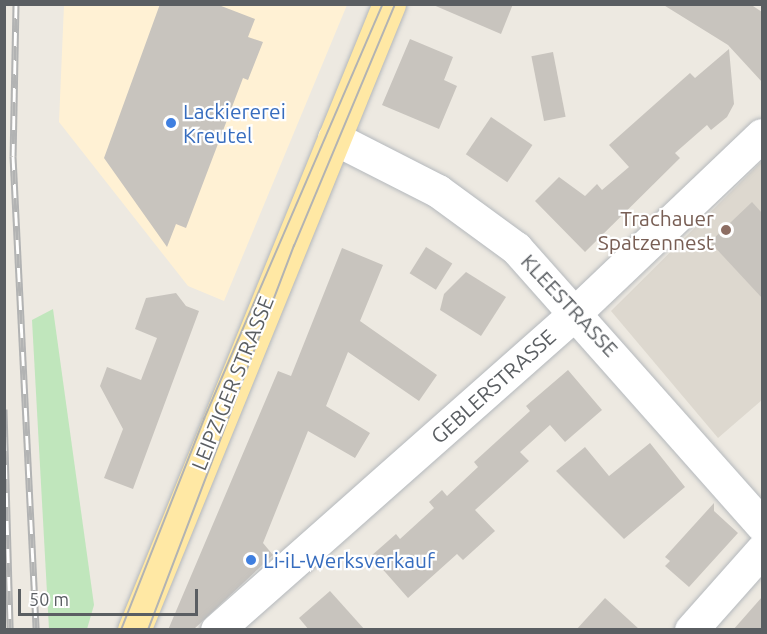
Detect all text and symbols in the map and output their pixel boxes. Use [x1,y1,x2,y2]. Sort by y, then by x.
place label: Lackiererei Kreutel [183,98,286,148]
marker: Lackiererei Kreutel [164,116,178,130]
place label: Trachauer Spatzennest [598,205,714,255]
marker: Trachauer Spatzennest [719,223,733,237]
street label: KLEESTRASSE [516,248,624,362]
street label: LEIPZIGER STRASSE [186,292,278,474]
street label: GEBLERSTRASSE [426,324,560,448]
place label: Li-iL-Werksverkauf [263,547,435,573]
marker: Li-iL-Werksverkauf [244,553,258,567]
scale bar [21,577,201,615]
text: 50 m [29,589,69,609]

